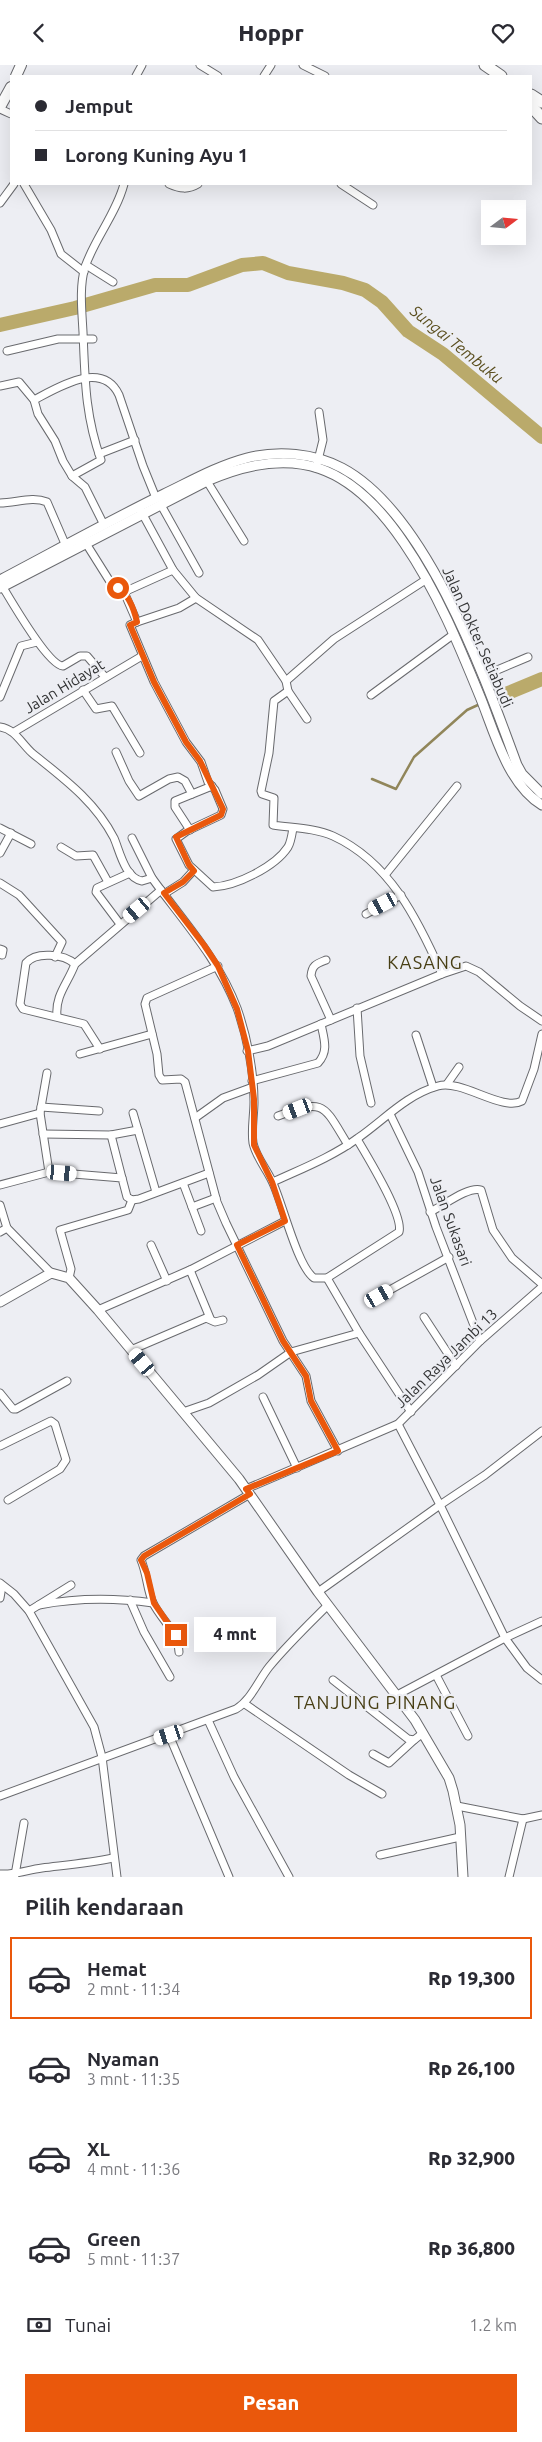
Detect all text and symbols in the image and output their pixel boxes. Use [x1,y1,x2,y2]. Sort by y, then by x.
icon: back [25,19,53,47]
icon: heart [489,19,517,47]
text: Hoppr [238,20,304,45]
text: Jemput [65,95,133,117]
text: Lorong Kuning Ayu 1 [65,144,249,166]
north arrow [481,200,526,245]
map controls [481,200,526,245]
water label: Sungai Tembuku [406,301,507,387]
street label: Jalan Dokter Setiabudi [439,564,517,710]
route start [107,577,129,599]
street label: Jalan Hidayat [21,655,107,717]
car [366,890,399,918]
car [120,895,153,925]
district label: KASANG [387,952,463,972]
car [281,1097,314,1121]
car [46,1164,77,1182]
street label: Jalan Sukasari [427,1174,475,1268]
car [362,1282,395,1310]
street label: Jalan Raya Jambi 13 [392,1305,500,1411]
car [126,1346,157,1378]
callout: 4 mnt [194,1617,276,1653]
route end [165,1624,187,1646]
text: 4 mnt [213,1625,257,1643]
district label: TANJUNG PINANG [294,1692,456,1712]
car [152,1723,185,1747]
text: Pilih kendaraan [25,1894,184,1919]
icon: car [27,1956,72,2001]
text: Hemat [87,1958,147,1980]
text: Rp 19,300 [428,1967,515,1989]
text: 2 mnt · 11:34 [87,1980,180,1998]
icon: car [27,2046,72,2091]
text: Nyaman [87,2048,159,2070]
text: Rp 26,100 [428,2057,515,2079]
text: 3 mnt · 11:35 [87,2070,180,2088]
icon: car [27,2136,72,2181]
text: XL [87,2138,110,2160]
text: Rp 32,900 [428,2147,515,2169]
text: 4 mnt · 11:36 [87,2160,180,2178]
icon: car [27,2226,72,2271]
text: Green [87,2228,141,2250]
text: Rp 36,800 [428,2237,515,2259]
text: 5 mnt · 11:37 [87,2250,180,2268]
icon: cash [25,2311,53,2339]
text: Tunai [65,2314,111,2336]
text: 1.2 km [469,2316,517,2334]
button: Pesan [25,2374,517,2432]

